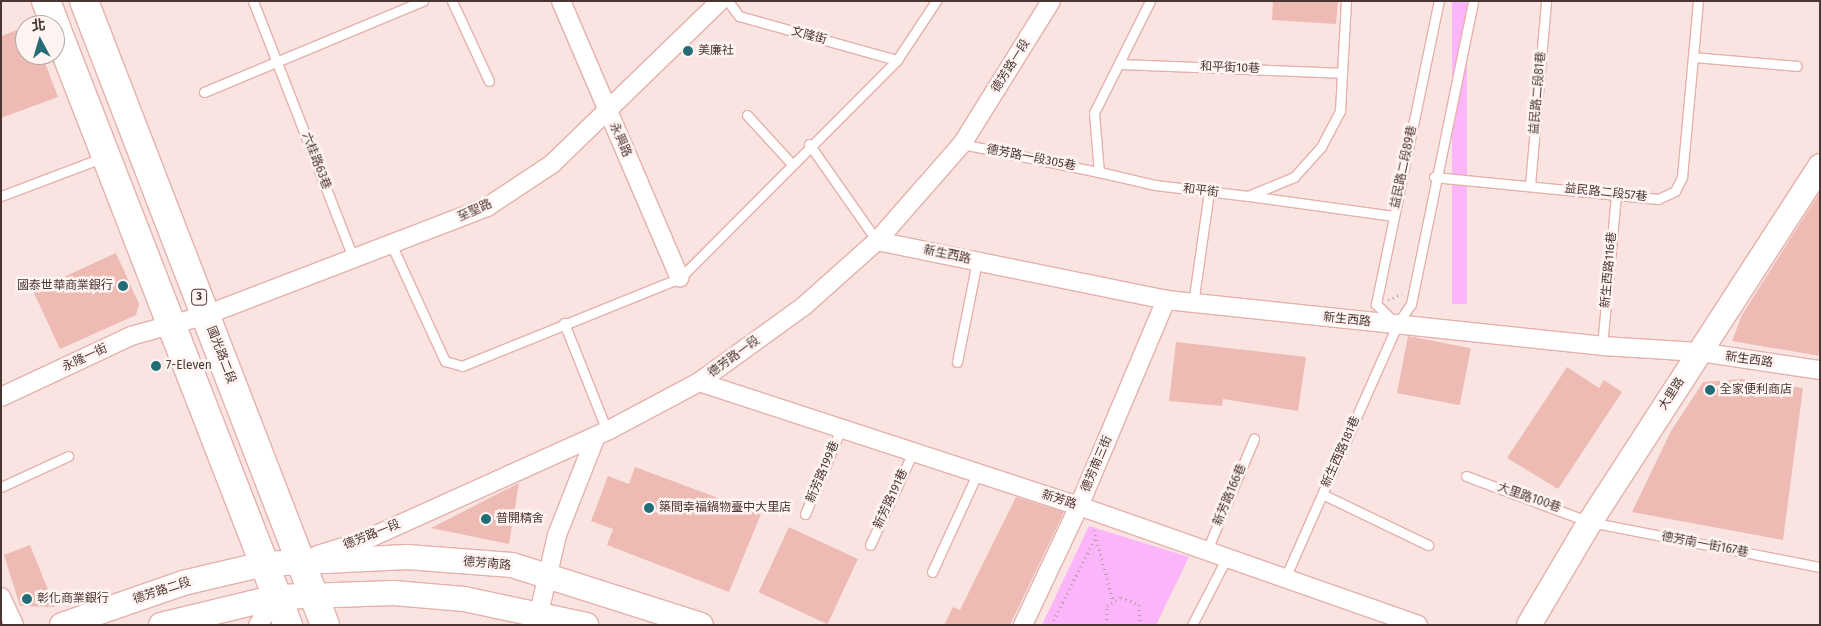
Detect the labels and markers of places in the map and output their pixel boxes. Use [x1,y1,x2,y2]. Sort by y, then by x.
place label: 美廉社 [698,44,734,58]
marker: 美廉社 [682,45,694,57]
place label: 國泰世華商業銀行 [17,279,113,293]
marker: 國泰世華商業銀行 [117,280,129,292]
place label: 7-Eleven [166,359,212,373]
marker: 7-Eleven [150,360,162,372]
place label: 全家便利商店 [1720,383,1792,397]
marker: 全家便利商店 [1704,384,1716,396]
place label: 築間幸福鍋物臺中大里店 [659,501,791,515]
marker: 築間幸福鍋物臺中大里店 [643,502,655,514]
place label: 普開精舍 [496,512,544,526]
marker: 普開精舍 [480,513,492,525]
place label: 彰化商業銀行 [37,592,109,606]
marker: 彰化商業銀行 [21,593,33,605]

